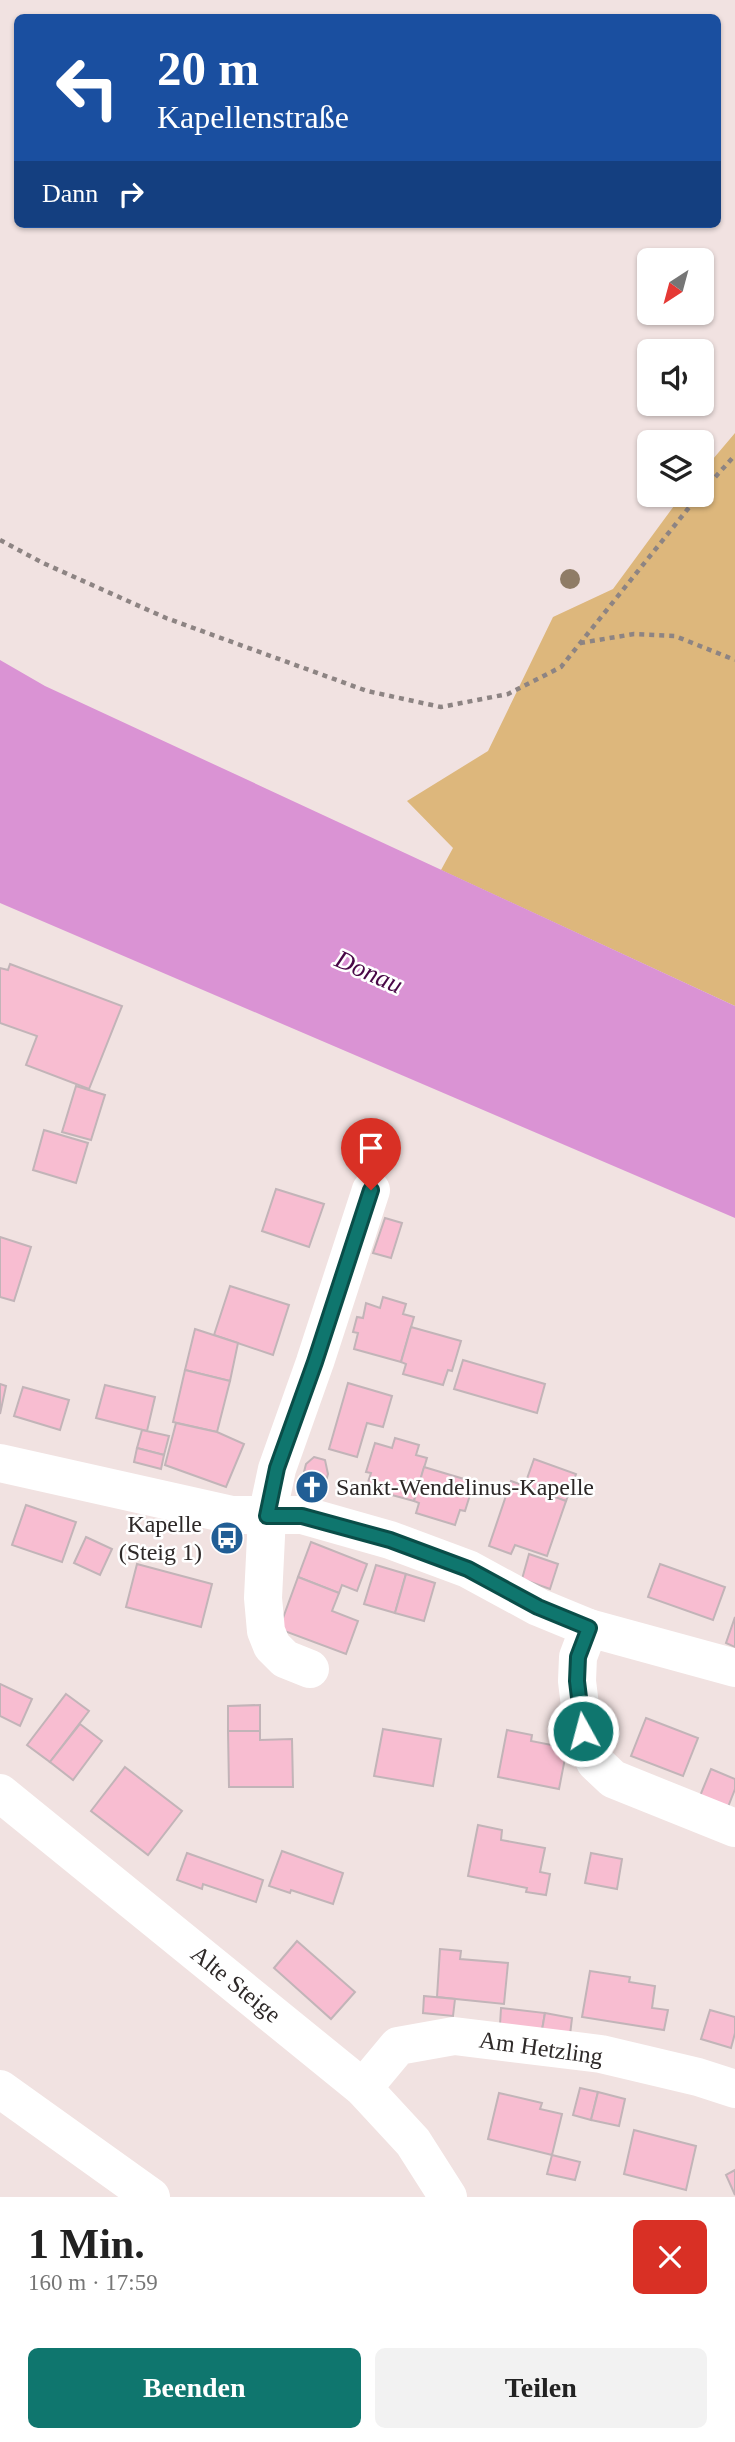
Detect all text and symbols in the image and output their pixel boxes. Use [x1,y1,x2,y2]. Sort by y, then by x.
text: 20 m [157,41,259,96]
icon: left [42,42,133,133]
text: Kapellenstraße [157,99,349,135]
icon: right [112,175,150,213]
text: Dann [42,179,98,208]
north arrow [637,248,714,326]
map controls [637,248,714,507]
button: sound [637,339,714,416]
button: layers [637,430,714,507]
water label: Donau [330,944,407,1000]
pin [341,1118,401,1190]
icon: arrive [352,1129,390,1167]
church icon: Sankt-Wendelinus-Kapelle [293,1468,331,1506]
place label: Sankt-Wendelinus-Kapelle [336,1474,594,1500]
place label: Kapelle (Steig 1) [119,1511,202,1565]
bus stop icon: Kapelle (Steig 1) [208,1519,246,1557]
position arrow [546,1694,620,1768]
street label: Alte Steige [186,1940,286,2028]
street label: Am Hetzling [477,2026,605,2070]
button: close [633,2220,707,2294]
text: 1 Min. [28,2221,145,2267]
text: 160 m · 17:59 [28,2270,158,2295]
button: Beenden [28,2348,361,2428]
button: Teilen [375,2348,707,2428]

